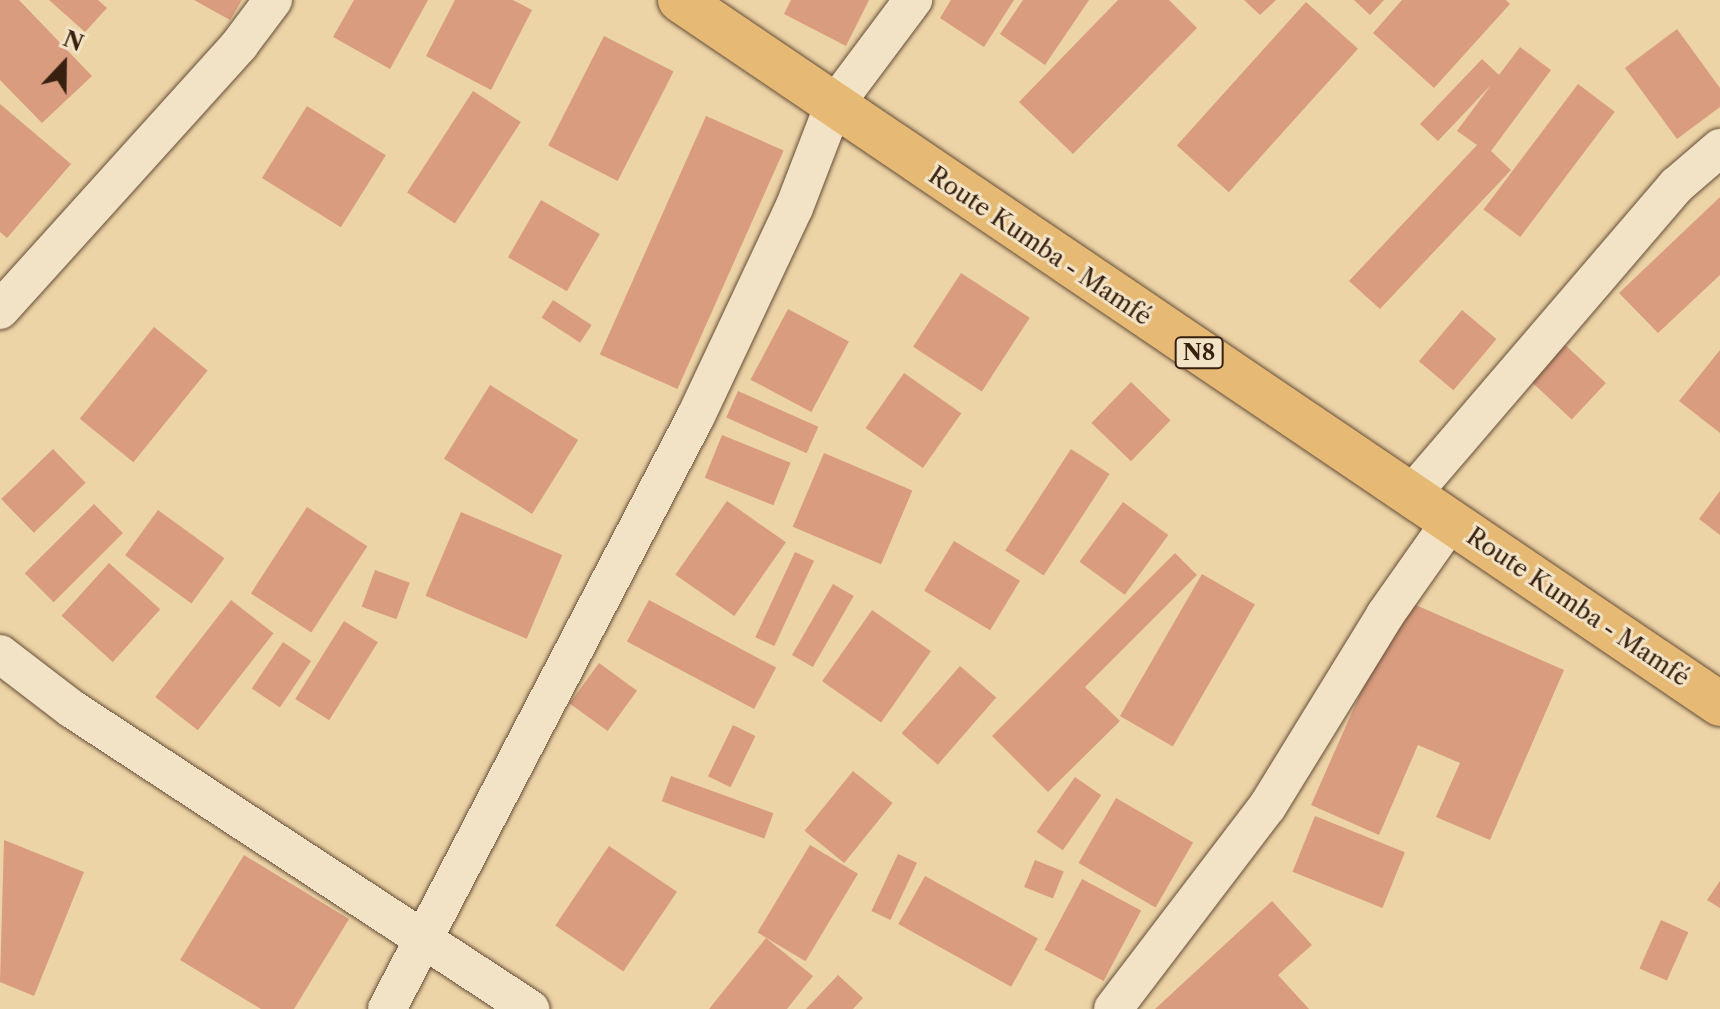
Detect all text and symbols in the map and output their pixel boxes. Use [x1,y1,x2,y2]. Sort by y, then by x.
north arrow [24,24,104,104]
text: N [59,25,87,57]
street label: Route Kumba - Mamfé [923,161,1157,331]
road number: N8 [1173,335,1225,371]
street label: Route Kumba - Mamfé [1461,522,1695,692]

